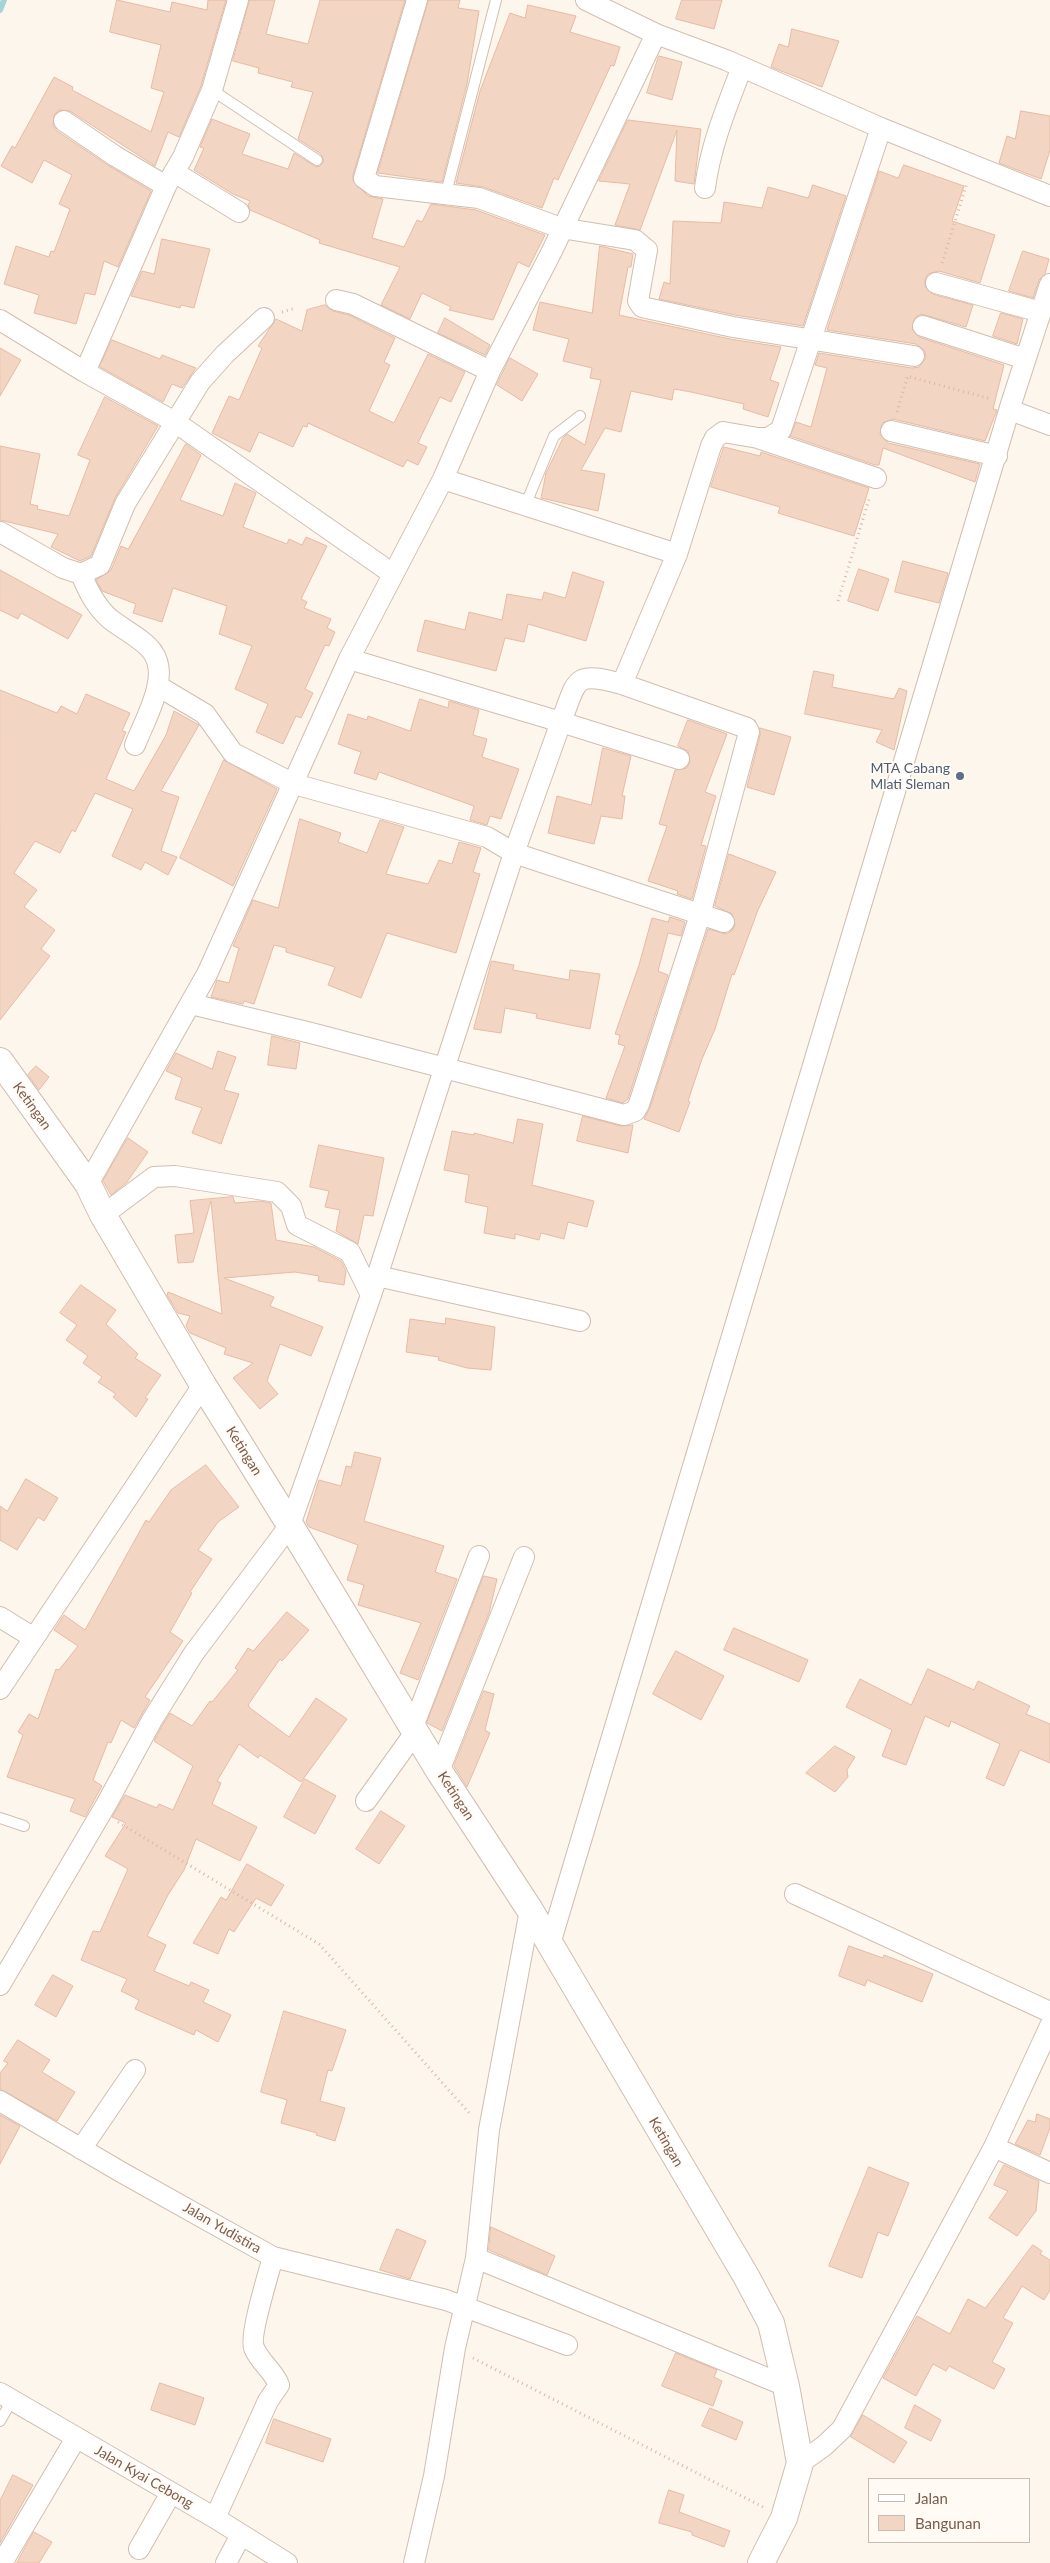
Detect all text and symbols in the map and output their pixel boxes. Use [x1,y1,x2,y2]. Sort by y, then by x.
place label: MTA Cabang Mlati Sleman [870,760,950,792]
marker: MTA Cabang Mlati Sleman [954,770,966,782]
street label: Ketingan [9,1079,55,1133]
street label: Ketingan [222,1423,266,1479]
street label: Ketingan [434,1769,478,1823]
street label: Ketingan [645,2114,687,2170]
street label: Jalan Yudistira [180,2199,264,2257]
street label: Jalan Kyai Cebong [92,2442,196,2512]
legend [868,2478,1030,2543]
text: Jalan [915,2489,948,2507]
text: Bangunan [915,2514,981,2532]

